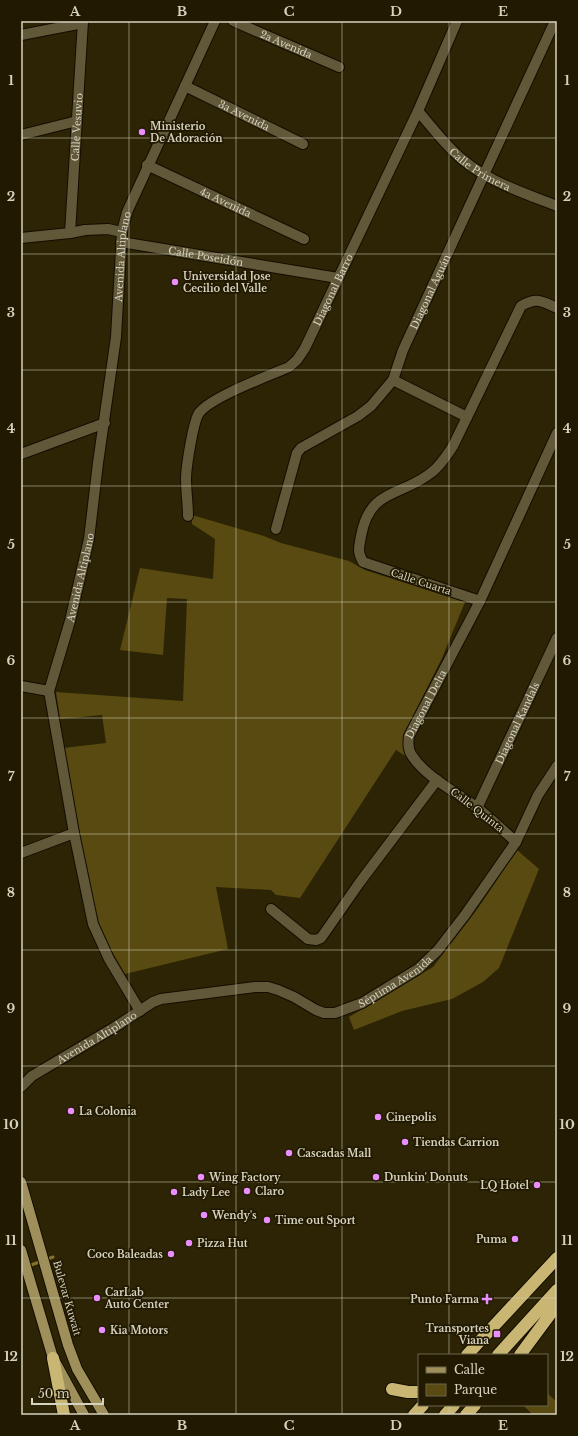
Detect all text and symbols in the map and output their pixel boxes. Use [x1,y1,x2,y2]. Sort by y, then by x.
text: A [69,3,81,20]
text: B [177,3,187,20]
text: C [284,3,295,20]
text: D [390,3,402,20]
text: E [498,3,508,20]
street label: 2a Avenida [258,27,315,61]
text: 1 [8,72,14,89]
text: 1 [564,72,570,89]
street label: Calle Vesuvio [68,92,85,162]
street label: 3a Avenida [216,97,272,133]
place label: Ministerio De Adoración [150,120,223,145]
marker: Ministerio De Adoración [137,127,147,137]
street label: Calle Primera [447,145,513,194]
street label: 4a Avenida [198,184,254,220]
text: 2 [7,188,15,205]
text: 2 [563,188,571,205]
street label: Avenida Altiplano [111,210,134,303]
street label: Calle Poseidón [167,243,244,269]
street label: Diagonal Barro [310,251,356,328]
street label: Diagonal Aguán [407,252,453,331]
place label: Universidad Jose Cecilio del Valle [183,270,271,295]
marker: Universidad Jose Cecilio del Valle [170,277,180,287]
text: 3 [7,304,15,321]
text: 3 [563,304,571,321]
text: 4 [7,420,16,437]
text: 4 [563,420,572,437]
street label: Avenida Altiplano [63,532,96,624]
text: 5 [7,536,15,553]
text: 5 [563,536,571,553]
street label: Calle Cuarta [389,566,453,598]
text: 6 [7,652,16,669]
text: 6 [563,652,572,669]
street label: Diagonal Delta [402,667,449,741]
street label: Diagonal Kandals [492,679,542,766]
text: 7 [8,768,15,785]
text: 7 [564,768,571,785]
street label: Calle Quinta [448,785,507,835]
text: 8 [7,884,15,901]
text: 8 [563,884,571,901]
street label: Séptima Avenida [356,952,435,1010]
text: 9 [7,1000,16,1017]
text: 9 [563,1000,572,1017]
street label: Avenida Altiplano [54,1008,139,1067]
place label: La Colonia [79,1105,137,1118]
marker: La Colonia [66,1106,76,1116]
place label: Cinepolis [386,1111,437,1124]
marker: Cinepolis [373,1112,383,1122]
text: 10 [3,1116,19,1133]
text: 10 [559,1116,575,1133]
place label: Tiendas Carrion [413,1136,500,1149]
marker: Tiendas Carrion [400,1137,410,1147]
place label: Cascadas Mall [297,1147,372,1160]
marker: Cascadas Mall [284,1148,294,1158]
place label: Wing Factory [208,1171,281,1184]
place label: Dunkin' Donuts [384,1171,468,1184]
marker: Wing Factory [196,1172,206,1182]
marker: Dunkin' Donuts [371,1172,381,1182]
place label: LQ Hotel [480,1179,529,1192]
marker: LQ Hotel [532,1180,542,1190]
place label: Claro [255,1185,284,1198]
place label: Lady Lee [182,1186,230,1199]
marker: Claro [242,1186,252,1196]
marker: Lady Lee [169,1187,179,1197]
place label: Wendy's [211,1209,257,1222]
marker: Wendy's [199,1210,209,1220]
place label: Time out Sport [275,1214,356,1227]
marker: Time out Sport [262,1215,272,1225]
text: 11 [5,1232,17,1249]
text: 11 [561,1232,573,1249]
place label: Puma [476,1233,507,1246]
marker: Puma [510,1234,520,1244]
place label: Pizza Hut [197,1237,248,1250]
marker: Pizza Hut [184,1238,194,1248]
place label: Coco Baleadas [87,1248,163,1261]
marker: Coco Baleadas [166,1249,176,1259]
street label: Bulevar Kuwait [50,1259,84,1337]
place label: CarLab Auto Center [104,1286,169,1311]
marker: CarLab Auto Center [92,1293,102,1303]
place label: Punto Farma [410,1293,479,1306]
marker: Punto Farma [482,1294,492,1304]
place label: Transportes Viana [426,1322,489,1347]
place label: Kia Motors [110,1324,168,1337]
marker: Kia Motors [97,1325,107,1335]
marker: Transportes Viana [492,1329,502,1339]
text: 12 [4,1348,18,1365]
text: 12 [560,1348,574,1365]
legend [418,1354,548,1406]
text: Calle [454,1362,485,1377]
scale bar [32,1380,103,1406]
text: Parque [454,1382,497,1397]
text: 50 m [38,1386,70,1401]
text: A [69,1417,81,1434]
text: B [177,1417,187,1434]
text: C [284,1417,295,1434]
text: D [390,1417,402,1434]
text: E [498,1417,508,1434]

